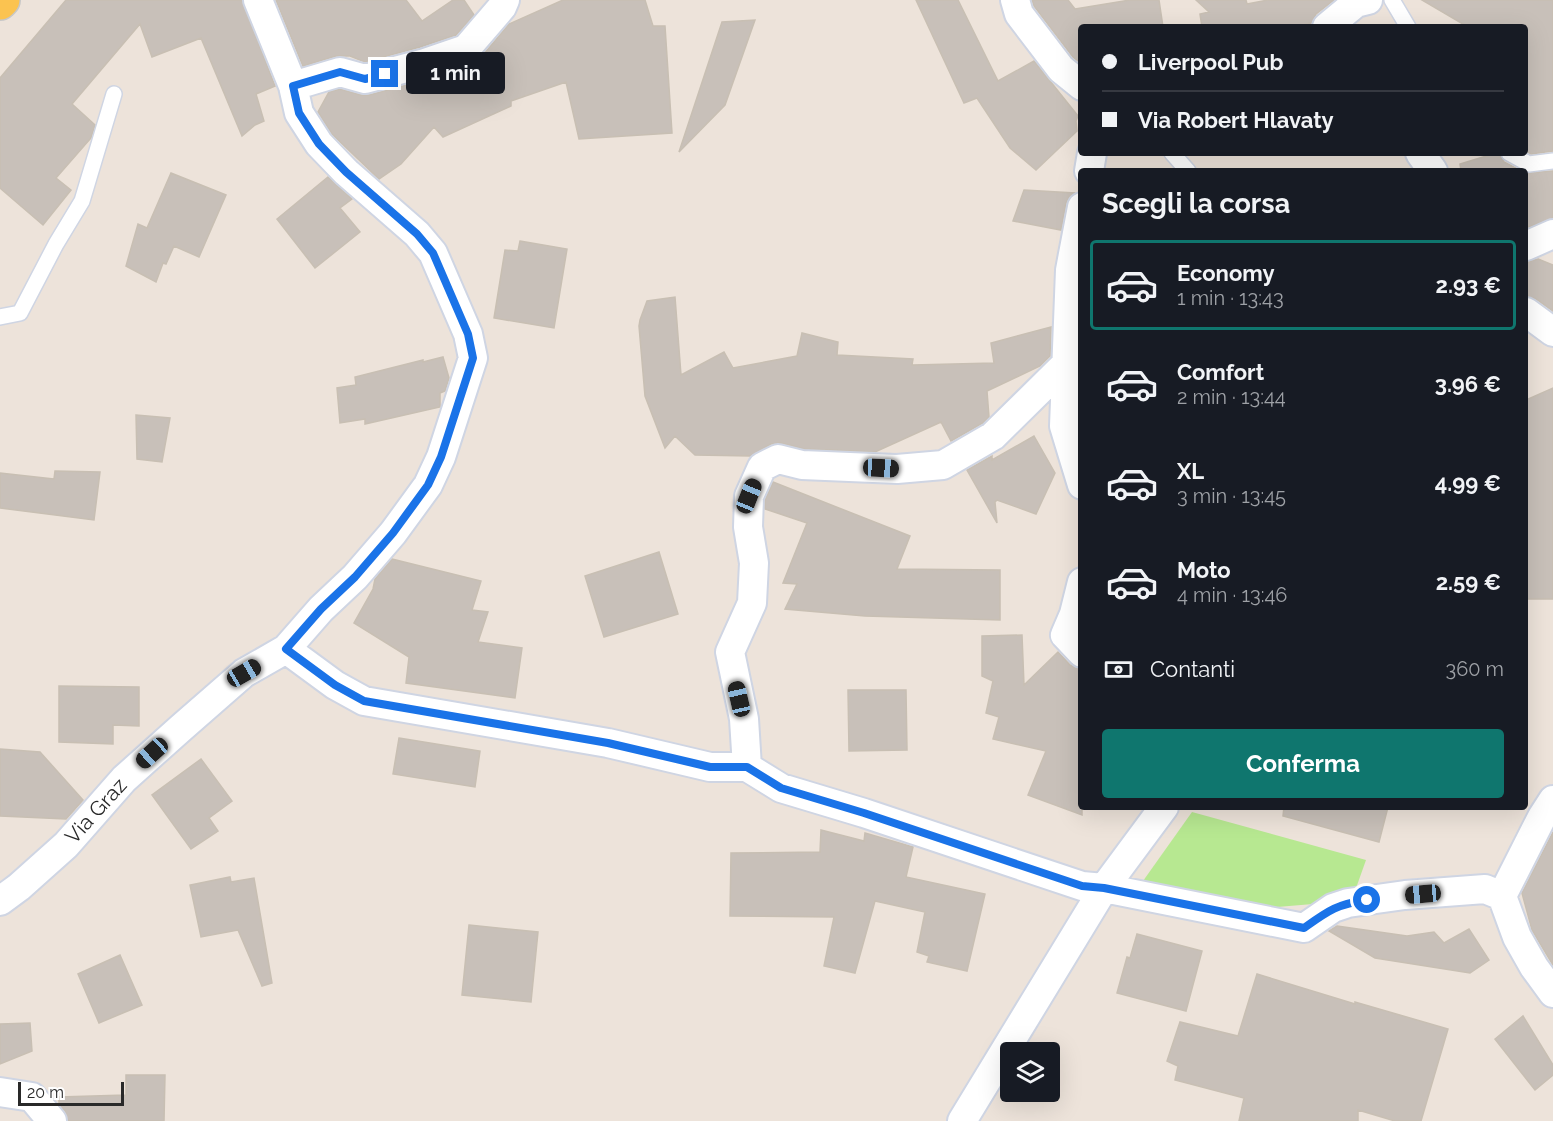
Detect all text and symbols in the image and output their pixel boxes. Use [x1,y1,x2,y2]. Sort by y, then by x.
text: Liverpool Pub [1138,49,1283,75]
callout: 1 min [406,53,505,95]
route end [371,60,398,87]
text: 1 min [430,61,481,85]
text: Via Robert Hlavaty [1138,107,1334,133]
text: Scegli la corsa [1102,188,1290,219]
icon: car [1105,258,1159,312]
text: Economy [1177,260,1275,286]
text: 2.93 € [1436,272,1501,298]
text: 1 min · 13:43 [1177,286,1284,310]
icon: car [1105,357,1159,411]
text: Comfort [1177,359,1264,385]
text: 3.96 € [1435,371,1501,397]
text: 2 min · 13:44 [1177,385,1286,409]
icon: car [1105,456,1159,510]
car [863,458,899,478]
text: XL [1177,458,1204,484]
text: 4.99 € [1435,470,1501,496]
car [734,476,764,516]
text: 3 min · 13:45 [1177,484,1286,508]
icon: car [1105,555,1159,609]
text: Moto [1177,557,1231,583]
text: 2.59 € [1436,569,1501,595]
text: 4 min · 13:46 [1177,583,1287,607]
icon: cash [1102,653,1135,686]
car [224,656,264,690]
text: Contanti [1150,656,1235,682]
text: 360 m [1446,657,1504,681]
car [726,679,752,719]
button: Conferma [1102,729,1504,798]
car [133,734,171,772]
street label: Via Graz [60,773,132,849]
car [1404,883,1442,905]
route start [1353,886,1380,913]
map controls [1000,1042,1060,1102]
button: layers [1000,1042,1060,1102]
scale bar [18,1079,124,1106]
text: 20 m [27,1083,64,1102]

